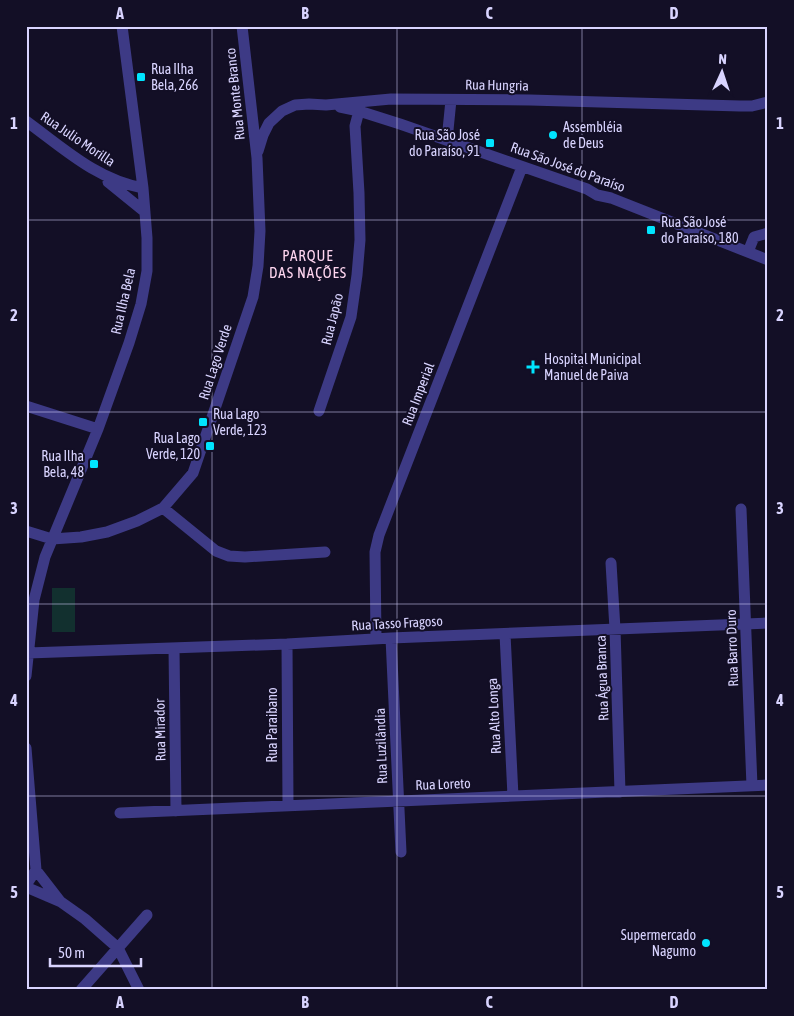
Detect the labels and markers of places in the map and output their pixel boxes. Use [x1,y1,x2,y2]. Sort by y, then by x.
place label: Rua Ilha Bela, 266 [151,61,199,93]
marker: Rua Ilha Bela, 266 [135,71,147,83]
place label: Assembléia de Deus [563,119,622,151]
place label: Rua São José do Paraíso, 91 [409,127,480,159]
marker: Assembléia de Deus [547,129,559,141]
marker: Rua São José do Paraíso, 91 [484,137,496,149]
place label: Rua São José do Paraíso, 180 [661,214,739,246]
marker: Rua São José do Paraíso, 180 [645,224,657,236]
place label: Hospital Municipal Manuel de Paiva [544,351,641,383]
marker: Hospital Municipal Manuel de Paiva [526,360,540,374]
place label: Rua Lago Verde, 123 [213,406,267,438]
marker: Rua Lago Verde, 123 [197,416,209,428]
place label: Rua Lago Verde, 120 [146,430,200,462]
marker: Rua Lago Verde, 120 [204,440,216,452]
place label: Rua Ilha Bela, 48 [41,448,84,480]
marker: Rua Ilha Bela, 48 [88,458,100,470]
place label: Supermercado Nagumo [621,927,696,959]
marker: Supermercado Nagumo [700,937,712,949]

